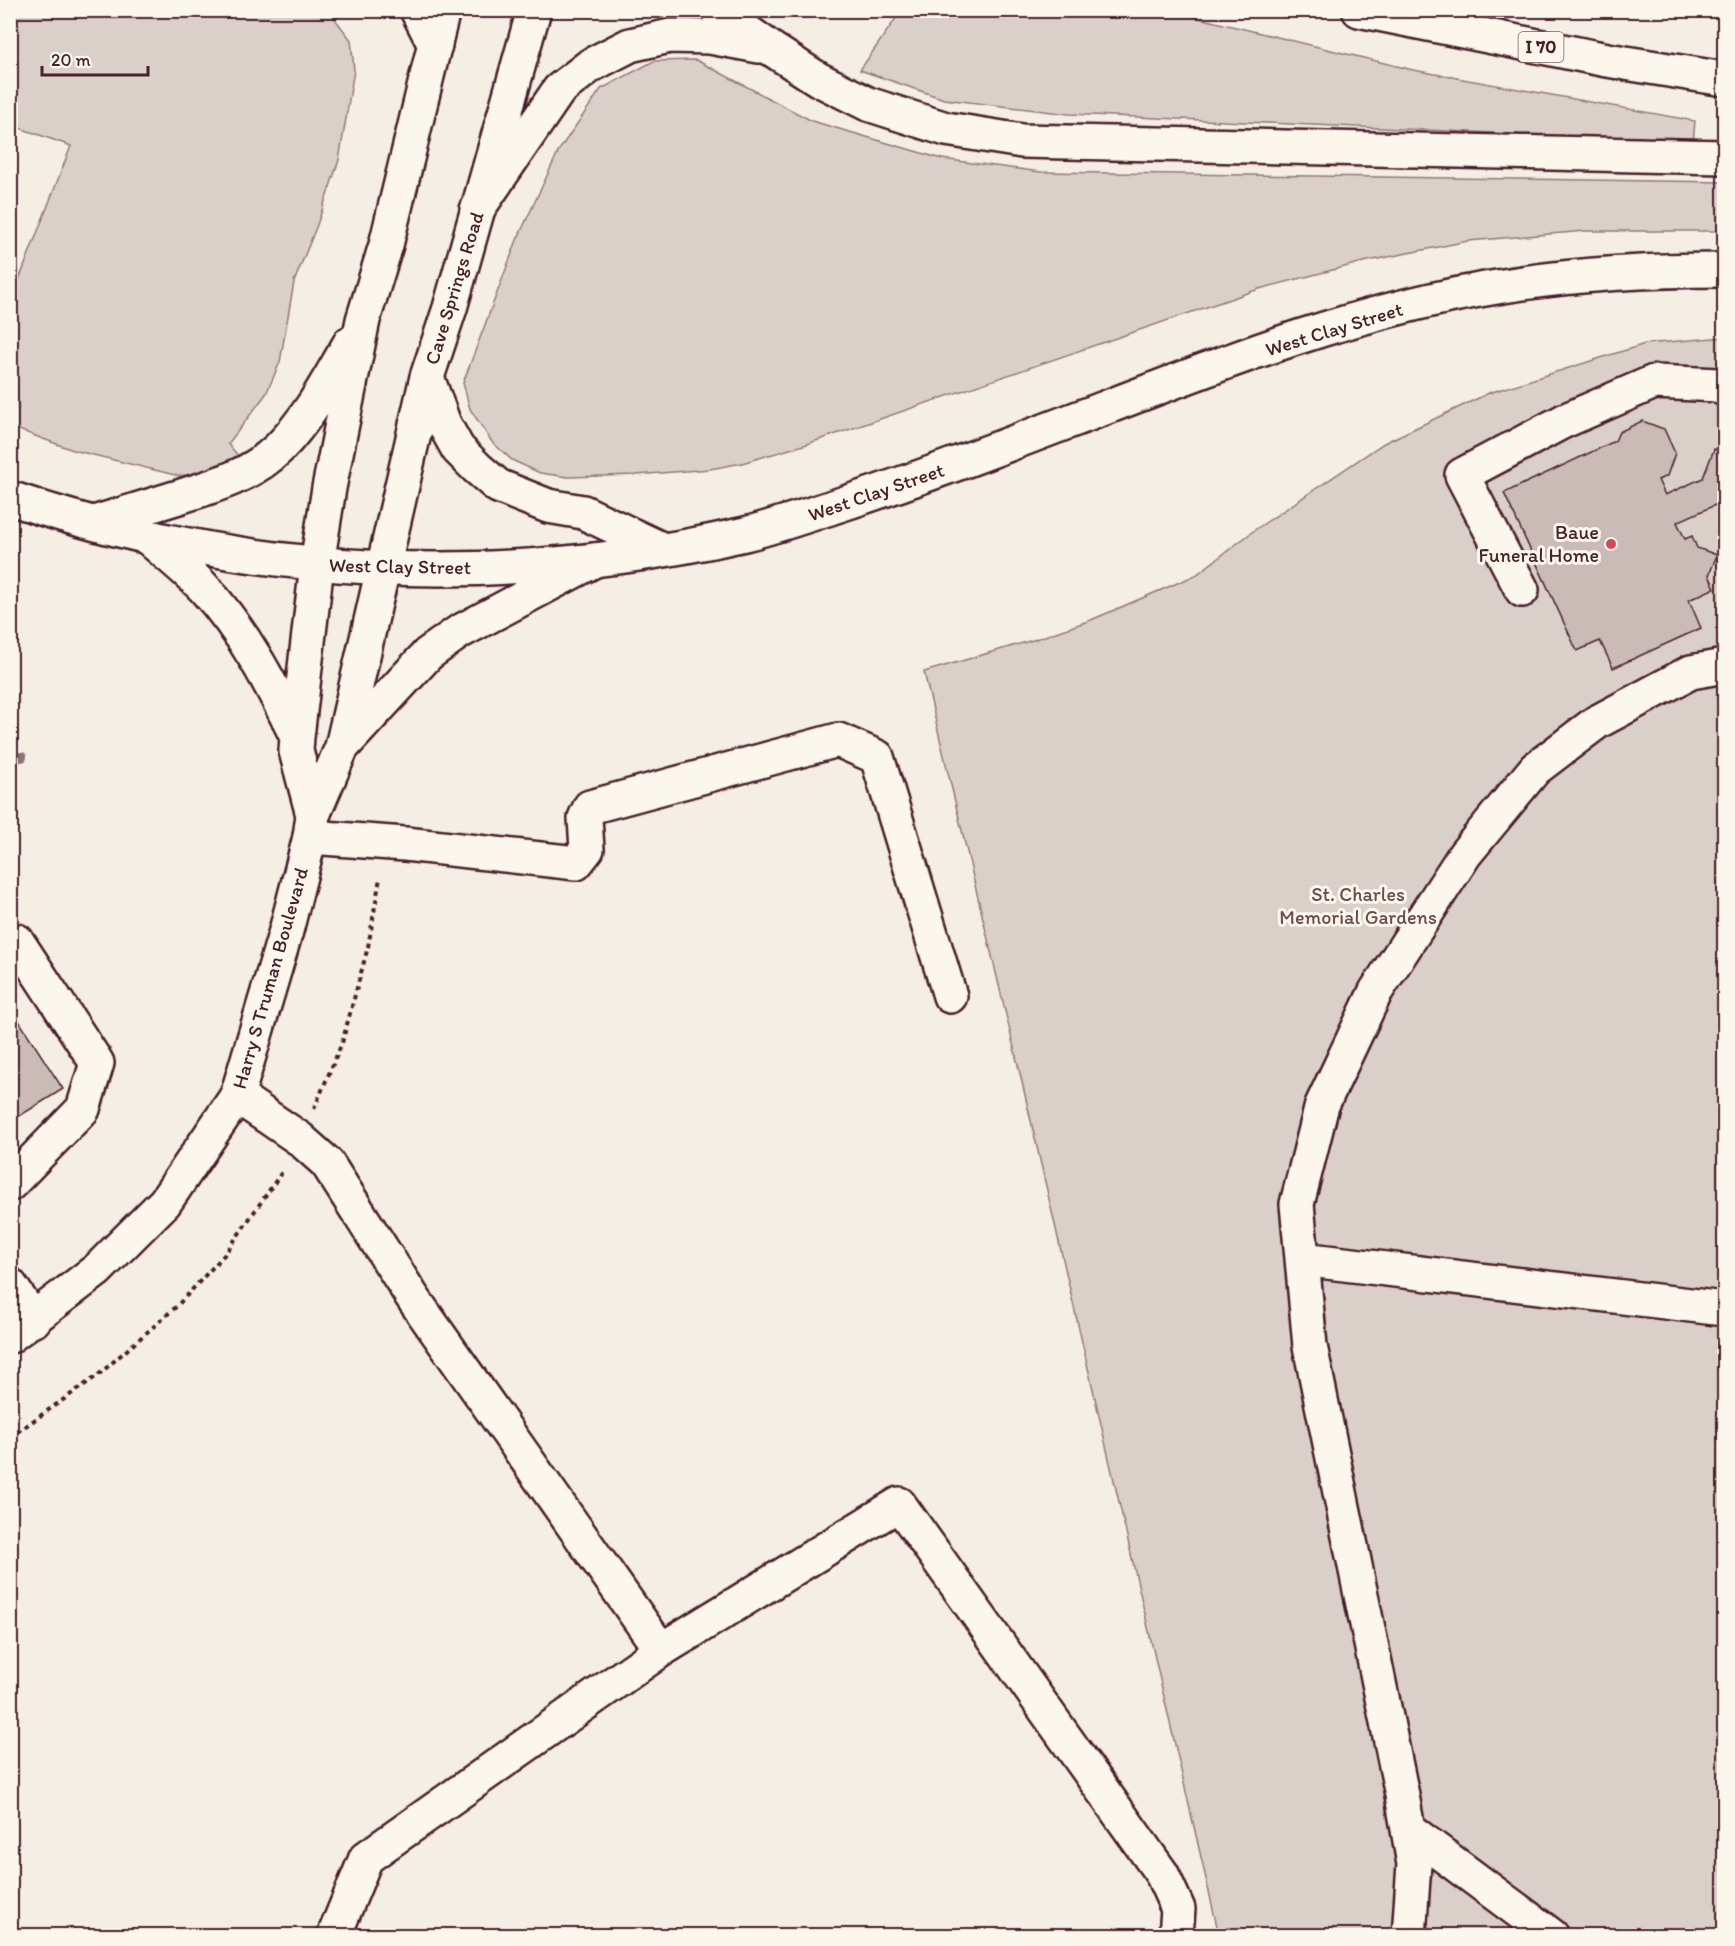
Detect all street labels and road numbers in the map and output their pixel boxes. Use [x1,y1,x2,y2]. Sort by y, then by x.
road number: I 70 [1518,32,1564,62]
street label: Cave Springs Road [419,209,489,367]
street label: West Clay Street [1262,297,1406,361]
street label: West Clay Street [805,457,947,527]
street label: West Clay Street [329,553,471,579]
street label: Harry S Truman Boulevard [227,864,313,1092]

